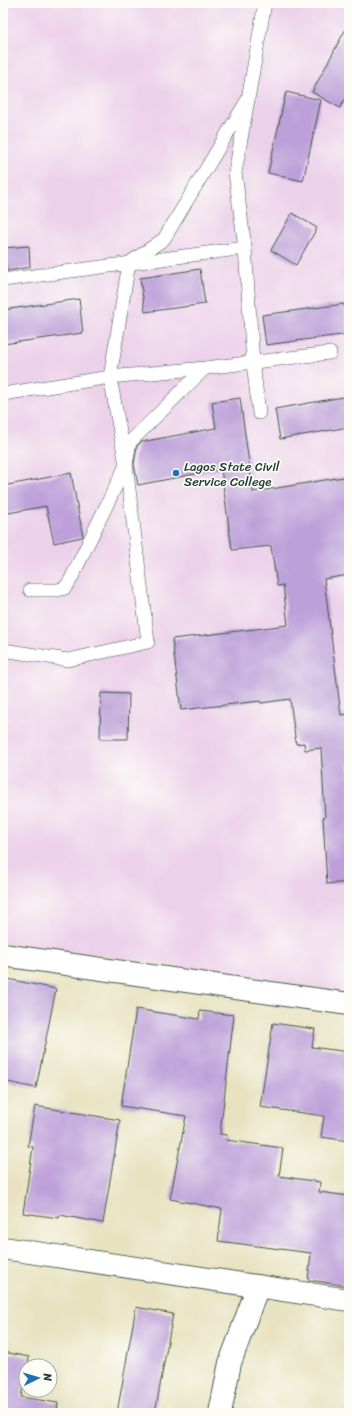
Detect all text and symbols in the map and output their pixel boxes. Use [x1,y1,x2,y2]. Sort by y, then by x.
place label: Lagos State Civil Service College [184,455,280,493]
marker: Lagos State Civil Service College [171,468,181,478]
north arrow [18,1358,58,1398]
text: N [38,1372,57,1382]

